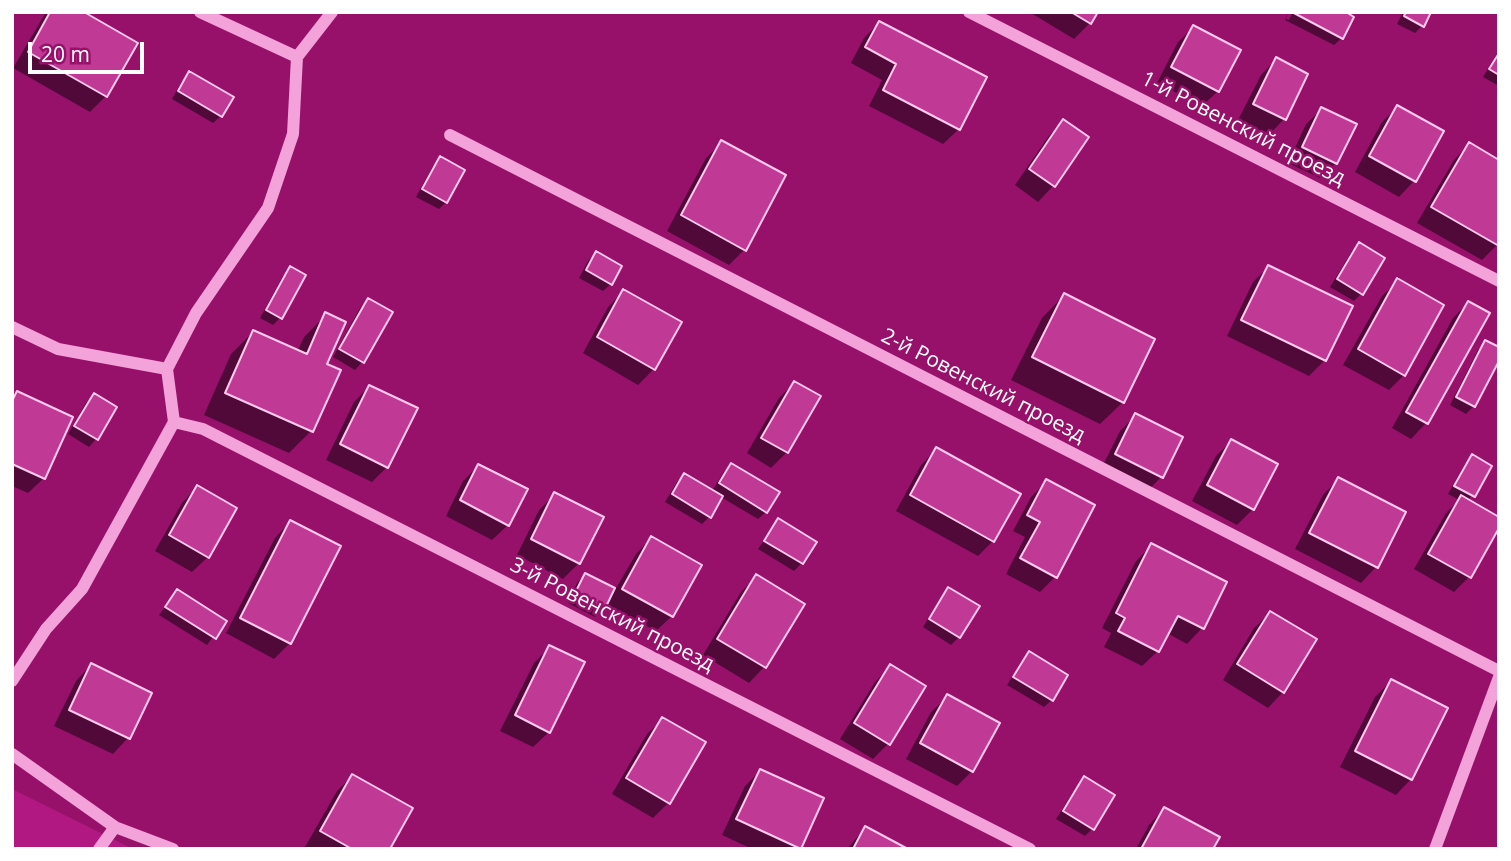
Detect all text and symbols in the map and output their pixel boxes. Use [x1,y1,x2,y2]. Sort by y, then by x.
scale bar [32,28,147,72]
text: 20 m [41,40,90,68]
street label: 1-й Ровенский проезд [1137,67,1349,191]
street label: 2-й Ровенский проезд [877,324,1089,448]
street label: 3-й Ровенский проезд [506,553,718,677]

